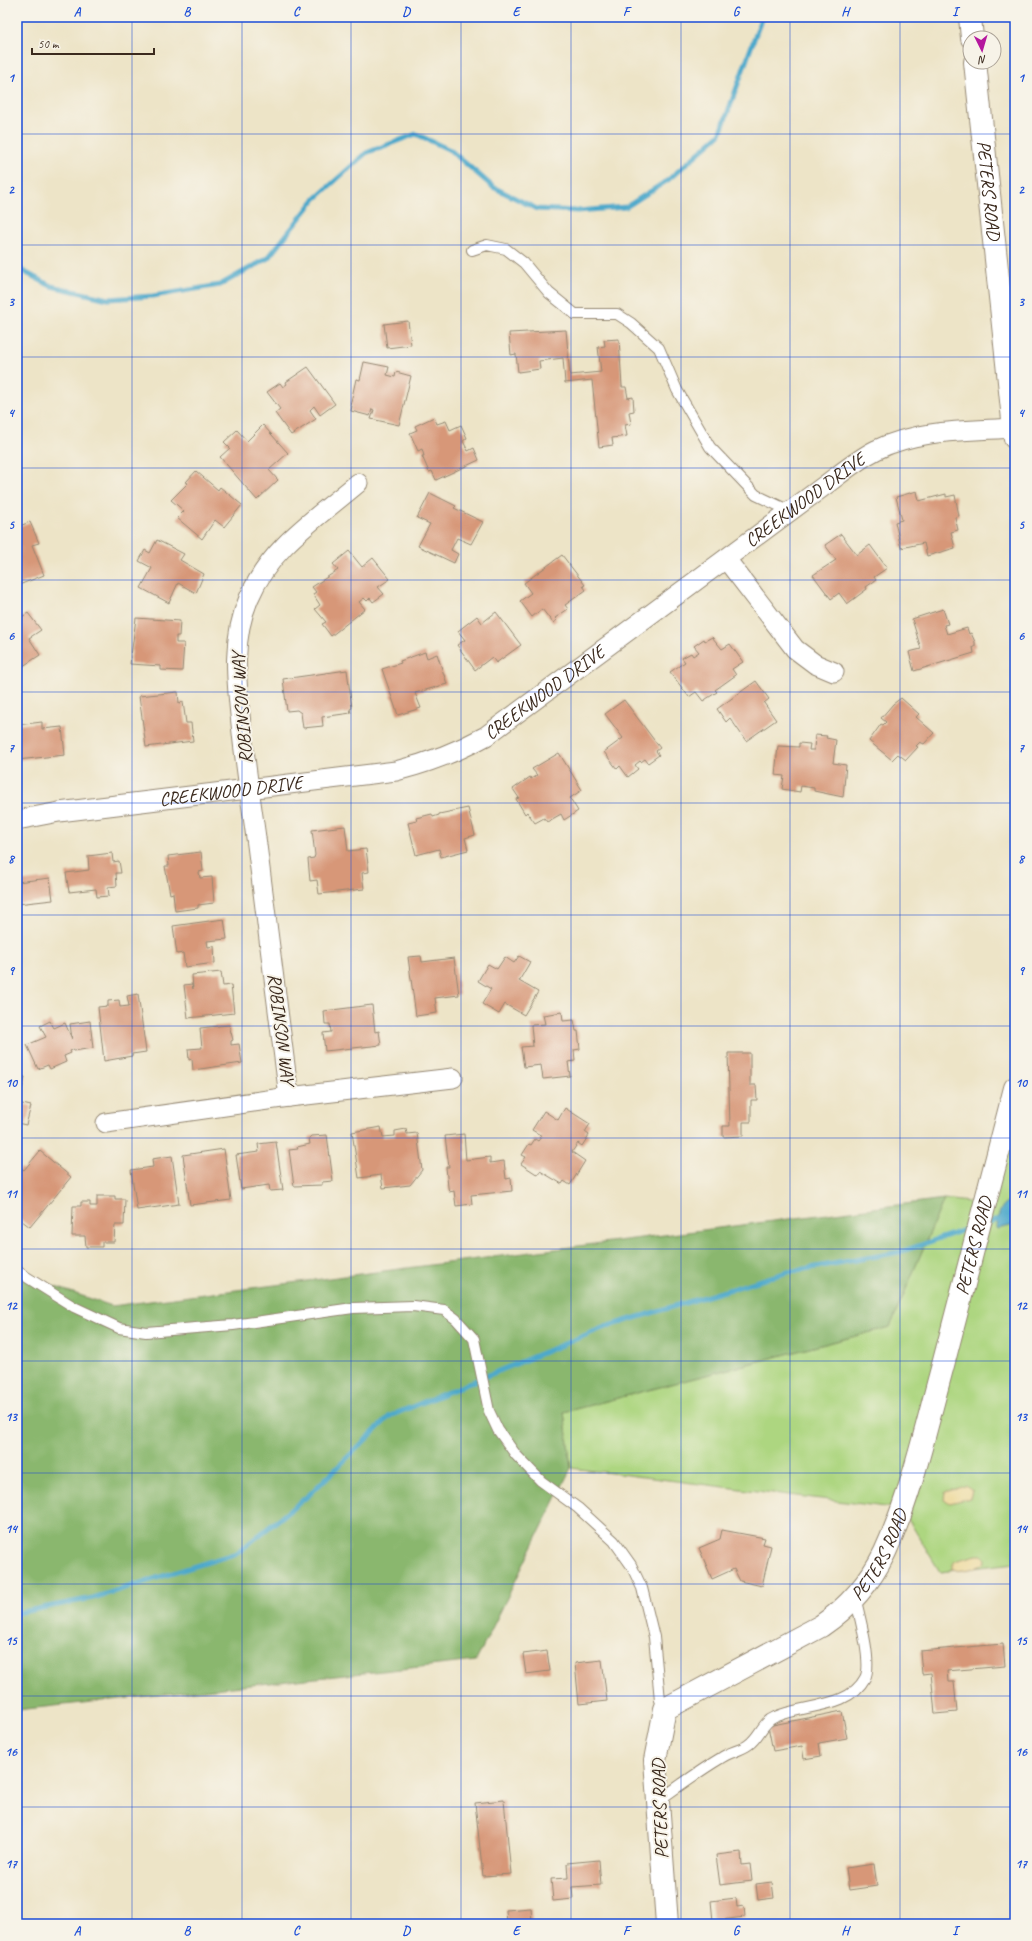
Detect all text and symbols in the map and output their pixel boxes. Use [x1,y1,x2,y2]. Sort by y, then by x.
text: A [74,4,82,20]
text: B [184,4,192,20]
text: C [293,4,301,20]
text: D [402,4,411,20]
text: E [513,4,522,20]
text: F [623,4,632,20]
text: G [733,4,741,20]
text: H [841,4,851,20]
text: I [952,4,961,20]
scale bar [32,30,154,56]
north arrow [962,30,1002,70]
text: 50 m [38,36,60,52]
text: N [977,53,987,67]
text: 1 [8,70,16,86]
text: 1 [1018,70,1026,86]
street label: PETERS ROAD [971,139,1006,243]
text: 2 [8,182,15,198]
text: 2 [1018,182,1025,198]
text: 3 [8,294,15,310]
text: 3 [1018,294,1025,310]
text: 4 [8,405,16,421]
text: 4 [1018,405,1026,421]
street label: CREEKWOOD DRIVE [740,446,872,552]
text: 5 [8,517,15,533]
text: 5 [1018,517,1025,533]
text: 6 [8,628,15,644]
text: 6 [1018,628,1025,644]
street label: CREEKWOOD DRIVE [480,639,612,745]
street label: ROBINSON WAY [226,648,258,765]
text: 7 [8,740,15,756]
text: 7 [1018,740,1025,756]
street label: CREEKWOOD DRIVE [158,770,306,812]
text: 8 [8,851,16,867]
text: 8 [1018,851,1026,867]
text: 9 [8,963,15,979]
text: 9 [1018,963,1025,979]
street label: ROBINSON WAY [262,972,300,1089]
text: 10 [5,1075,18,1091]
text: 10 [1015,1075,1028,1091]
text: 11 [5,1186,19,1202]
text: 11 [1015,1186,1029,1202]
street label: PETERS ROAD [950,1193,999,1297]
text: 12 [5,1298,18,1314]
text: 12 [1015,1298,1028,1314]
text: 13 [5,1409,18,1425]
text: 13 [1015,1409,1028,1425]
street label: PETERS ROAD [845,1504,914,1605]
text: 14 [5,1521,19,1537]
text: 14 [1015,1521,1029,1537]
text: 15 [5,1633,18,1649]
text: 15 [1015,1633,1028,1649]
text: 16 [5,1744,18,1760]
text: 16 [1015,1744,1028,1760]
street label: PETERS ROAD [646,1757,674,1859]
text: 17 [5,1856,18,1872]
text: 17 [1015,1856,1028,1872]
text: A [74,1923,82,1939]
text: B [184,1923,192,1939]
text: C [293,1923,301,1939]
text: D [402,1923,411,1939]
text: E [513,1923,522,1939]
text: F [623,1923,632,1939]
text: G [733,1923,741,1939]
text: H [841,1923,851,1939]
text: I [952,1923,961,1939]

